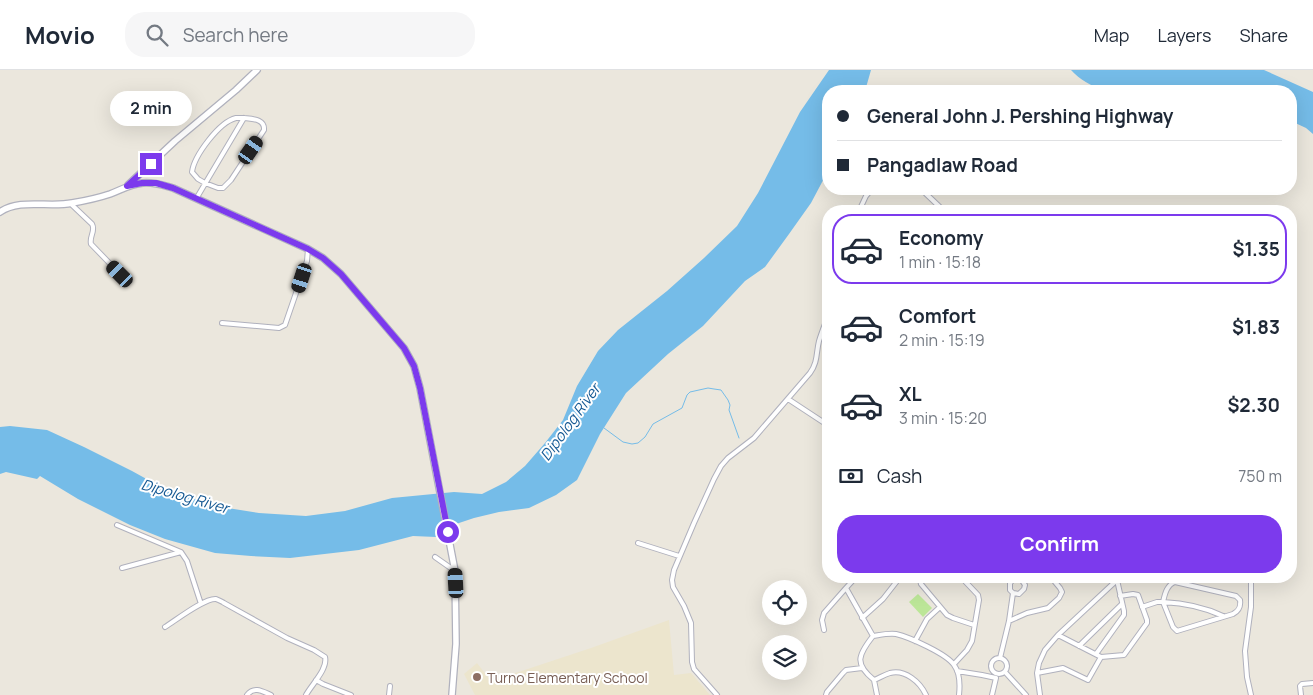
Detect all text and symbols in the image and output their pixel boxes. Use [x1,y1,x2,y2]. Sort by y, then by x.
search box [125,12,475,57]
text: Movio [25,18,95,51]
icon: search [143,21,171,49]
text: Search here [183,22,288,48]
text: Map [1094,23,1129,47]
text: Layers [1157,23,1211,47]
text: Share [1239,23,1288,47]
callout: 2 min [110,92,192,126]
text: 2 min [130,97,172,119]
text: General John J. Pershing Highway [867,103,1173,129]
car [236,133,265,167]
text: Pangadlaw Road [867,152,1018,178]
route end [140,153,162,175]
text: Economy [899,225,983,251]
icon: car [839,227,884,272]
text: $1.35 [1233,236,1280,262]
text: 1 min · 15:18 [899,251,981,273]
car [104,258,135,290]
car [290,261,313,295]
text: Comfort [899,303,976,329]
icon: car [839,305,884,350]
text: $1.83 [1232,314,1280,340]
text: 2 min · 15:19 [899,329,985,351]
water label: Dipolog River [535,377,606,465]
text: XL [899,381,922,407]
icon: car [839,383,884,428]
text: $2.30 [1227,392,1280,418]
text: 3 min · 15:20 [899,407,987,429]
icon: cash [837,462,865,490]
text: Cash [877,463,922,489]
text: 750 m [1238,465,1282,487]
water label: Dipolog River [139,473,234,519]
button: Confirm [837,515,1282,573]
route start [437,521,459,543]
car [447,568,464,598]
map controls [762,580,807,680]
button: locate [762,580,807,625]
button: layers [762,635,807,680]
place label: Turno Elementary School [487,668,648,687]
marker: Turno Elementary School [471,671,483,683]

